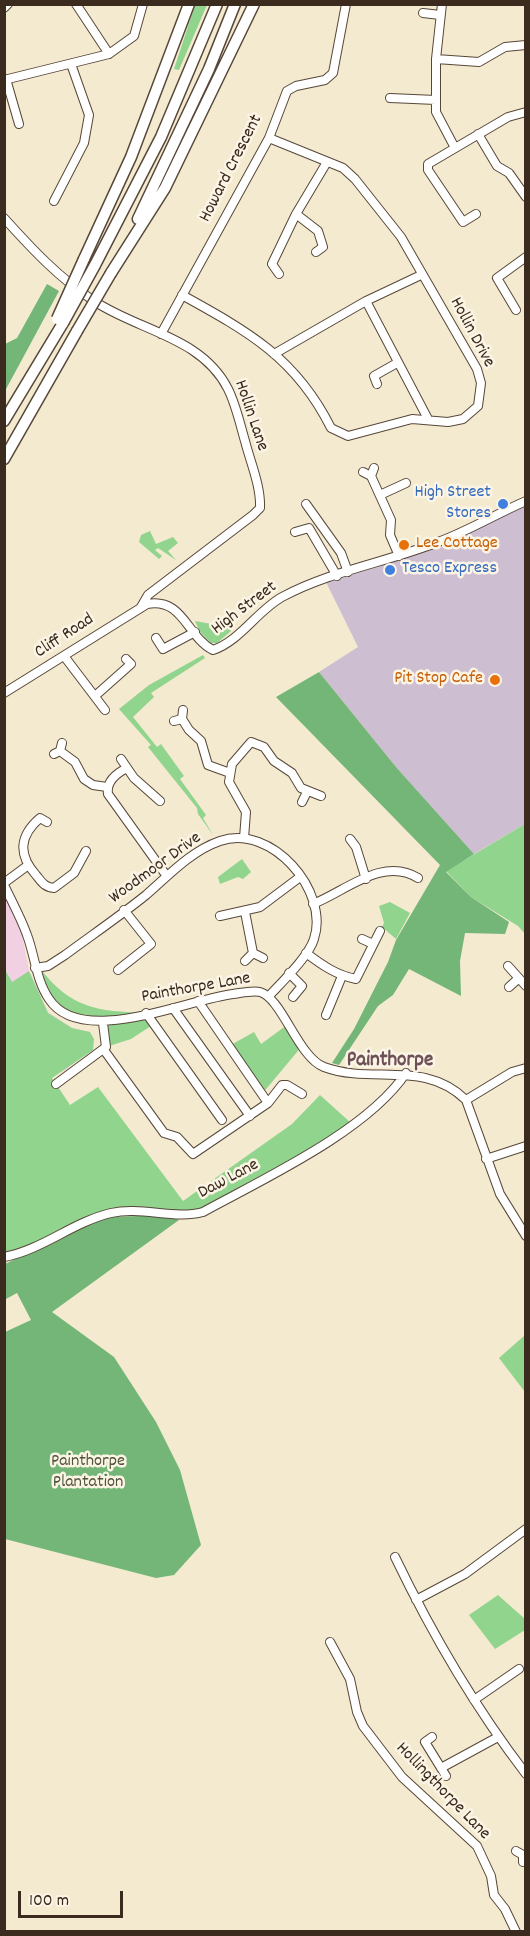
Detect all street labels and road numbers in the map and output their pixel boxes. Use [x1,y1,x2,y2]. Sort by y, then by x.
street label: Howard Crescent [196,112,268,226]
street label: Hollin Drive [444,294,498,372]
street label: Hollin Lane [228,378,272,454]
street label: High Street [208,577,282,641]
street label: Cliff Road [31,610,99,664]
street label: Woodmoor Drive [106,828,206,910]
street label: Painthorpe Lane [140,969,252,1009]
street label: Daw Lane [195,1155,263,1205]
street label: Hollingthorpe Lane [390,1739,494,1845]

